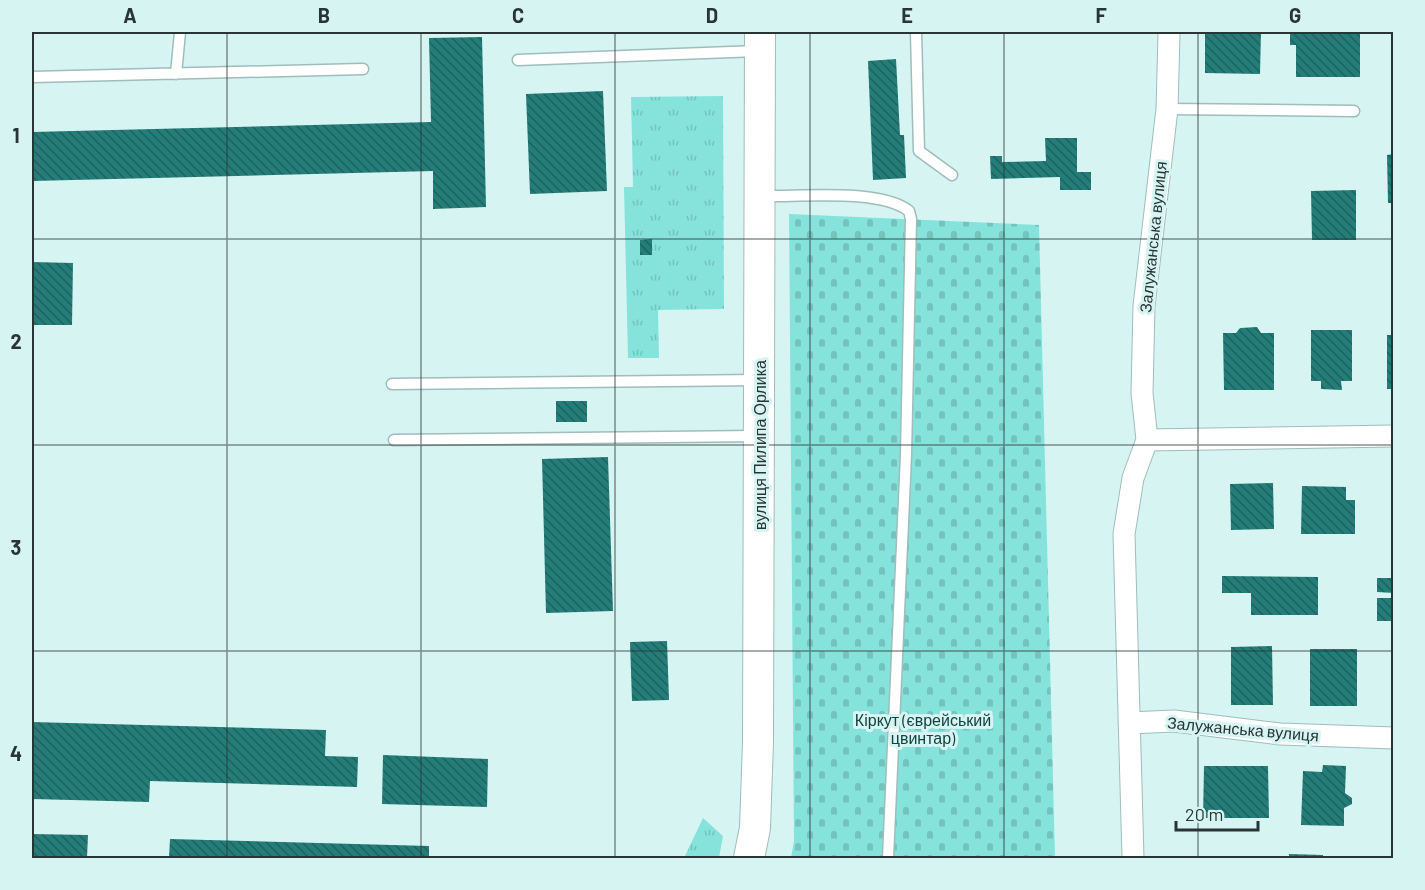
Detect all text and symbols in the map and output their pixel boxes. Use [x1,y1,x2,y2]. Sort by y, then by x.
text: A [123,3,137,27]
text: B [318,3,330,27]
text: C [512,3,524,27]
text: D [706,3,718,27]
text: E [901,3,913,27]
text: F [1095,3,1107,27]
text: G [1289,3,1301,27]
text: 1 [12,123,20,147]
street label: Залужанська вулиця [1135,160,1170,314]
text: 2 [10,329,22,353]
street label: вулиця Пилипа Орлика [750,360,769,530]
text: 3 [11,535,21,559]
park label: Кіркут (єврейський цвинтар) [855,710,991,747]
street label: Залужанська вулиця [1166,712,1320,745]
text: 4 [10,741,22,765]
scale bar [1176,794,1258,832]
text: 20 m [1185,803,1223,825]

